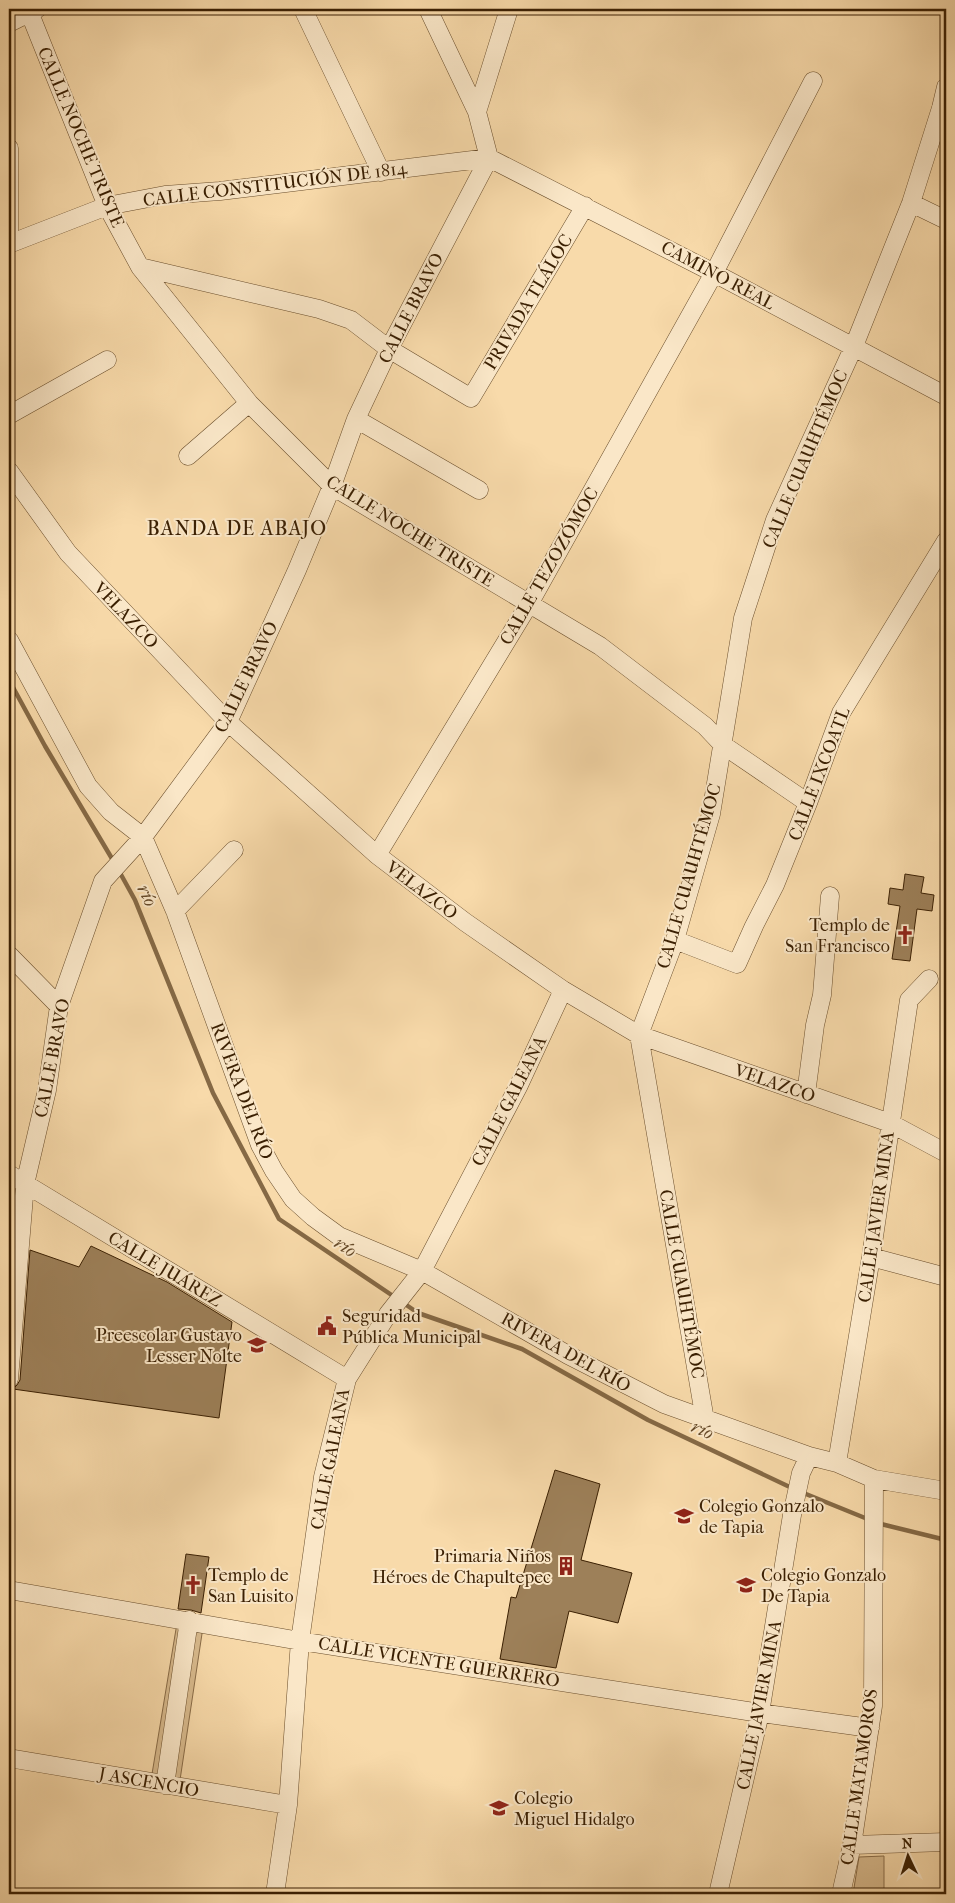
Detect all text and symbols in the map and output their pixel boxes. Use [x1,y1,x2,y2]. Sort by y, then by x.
street label: CALLE NOCHE TRISTE [33,44,128,231]
street label: CALLE CONSTITUCIÓN DE 1814 [142,156,409,211]
street label: PRIVADA TLÁLOC [479,230,577,374]
street label: CAMINO REAL [657,237,778,314]
street label: CALLE BRAVO [375,250,448,367]
street label: CALLE CUAUHTÉMOC [757,367,853,551]
street label: CALLE NOCHE TRISTE [322,471,497,592]
street label: CALLE TEZOZÓMOC [494,483,603,649]
district label: BANDA DE ABAJO [147,517,327,540]
street label: VELAZCO [88,577,162,653]
street label: CALLE BRAVO [210,618,282,736]
street label: CALLE IXCOATL [784,704,855,844]
street label: CALLE CUAUHTÉMOC [652,781,726,971]
street label: VELAZCO [381,856,462,924]
water label: río [132,881,162,910]
place label: Templo de San Francisco [785,915,890,957]
church icon: Templo de San Francisco [894,924,916,946]
street label: CALLE BRAVO [31,997,74,1120]
street label: RIVERA DEL RÍO [206,1020,278,1162]
street label: CALLE GALEANA [468,1032,551,1170]
street label: VELAZCO [731,1060,818,1107]
street label: CALLE JAVIER MINA [854,1130,899,1304]
street label: CALLE CUAUHTÉMOC [655,1188,709,1380]
street label: CALLE JUÁREZ [104,1226,226,1312]
water label: río [330,1232,361,1262]
place label: Seguridad Pública Municipal [342,1306,481,1348]
street label: RIVERA DEL RÍO [497,1307,635,1397]
public building icon: Seguridad Pública Municipal [316,1315,338,1337]
place label: Preescolar Gustavo Lesser Nolte [96,1325,242,1367]
school or university icon: Preescolar Gustavo Lesser Nolte [246,1334,268,1356]
street label: CALLE GALEANA [307,1386,355,1531]
water label: río [688,1415,717,1445]
place label: Colegio Gonzalo de Tapia [699,1496,824,1538]
school or university icon: Colegio Gonzalo de Tapia [673,1505,695,1527]
place label: Primaria Niños Héroes de Chapultepec [372,1546,551,1588]
building icon: Primaria Niños Héroes de Chapultepec [555,1555,577,1577]
place label: Templo de San Luisito [208,1565,294,1607]
place label: Colegio Gonzalo De Tapia [761,1565,886,1607]
church icon: Templo de San Luisito [182,1574,204,1596]
school or university icon: Colegio Gonzalo De Tapia [735,1574,757,1596]
street label: CALLE JAVIER MINA [733,1618,786,1792]
street label: CALLE VICENTE GUERRERO [317,1633,561,1692]
street label: CALLE MATAMOROS [837,1688,882,1867]
street label: J ASCENCIO [95,1763,201,1802]
place label: Colegio Miguel Hidalgo [514,1788,635,1830]
school or university icon: Colegio Miguel Hidalgo [488,1797,510,1819]
north arrow [882,1830,932,1880]
text: N [901,1835,913,1852]

